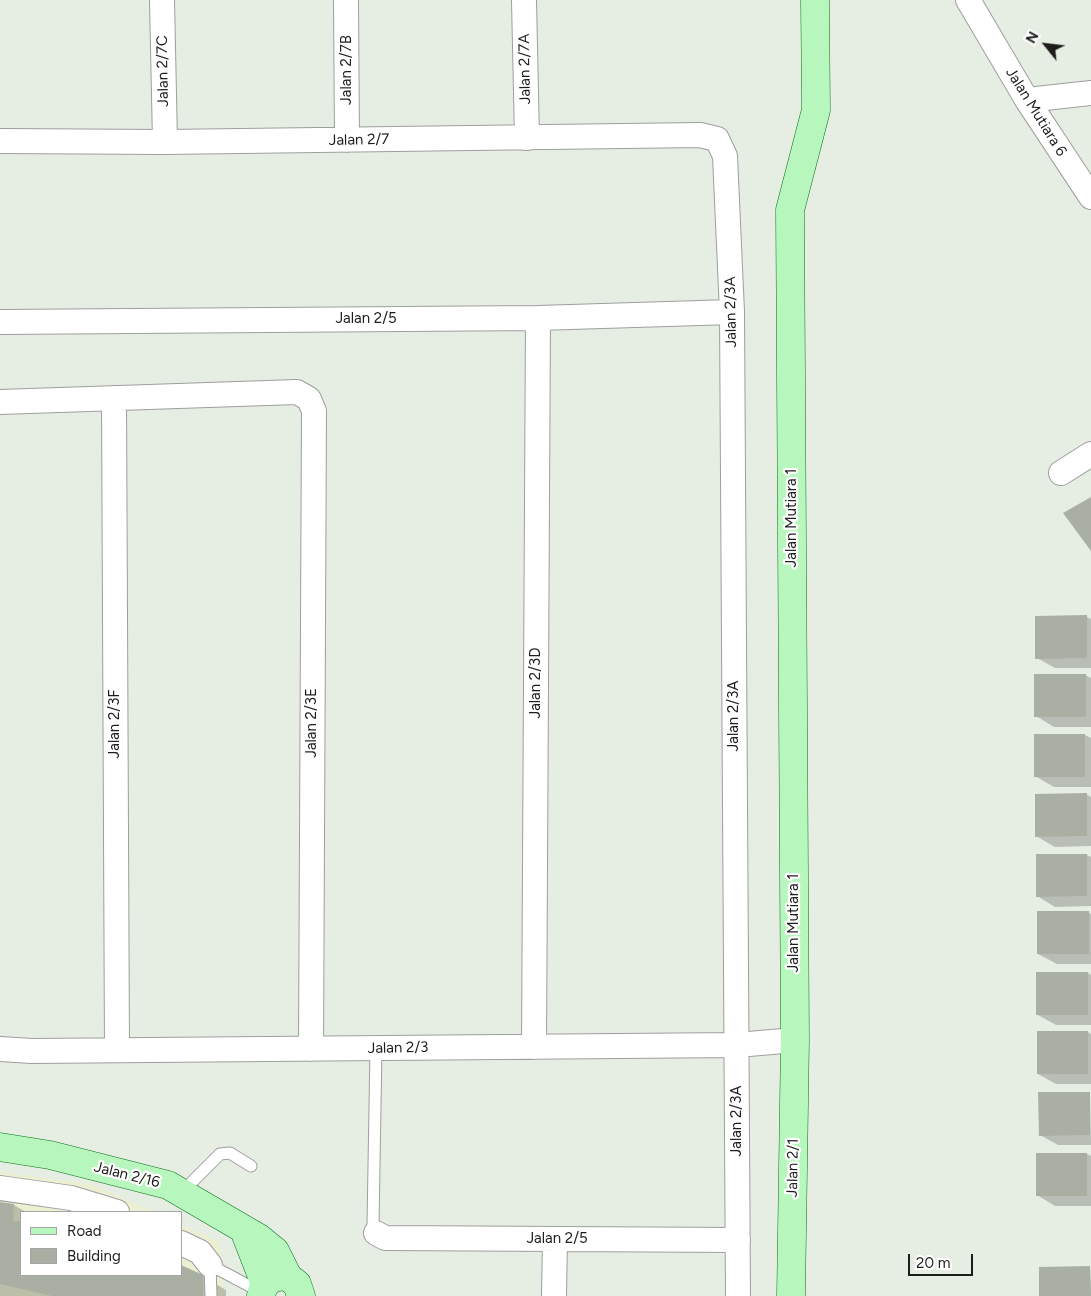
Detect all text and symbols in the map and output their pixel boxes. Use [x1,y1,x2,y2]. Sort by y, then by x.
north arrow [1021,20,1071,70]
text: N [1022,29,1042,46]
street label: Jalan 2/7A [515,33,535,105]
street label: Jalan 2/7C [153,35,173,107]
street label: Jalan 2/7B [338,35,356,105]
street label: Jalan Mutiara 6 [1002,64,1070,160]
street label: Jalan 2/7 [329,130,389,150]
street label: Jalan 2/3A [721,276,741,348]
street label: Jalan 2/5 [335,310,397,328]
street label: Jalan Mutiara 1 [783,469,801,567]
street label: Jalan 2/3D [527,647,545,719]
street label: Jalan 2/3A [725,681,743,751]
street label: Jalan 2/3E [303,688,321,758]
street label: Jalan 2/3F [106,690,124,758]
street label: Jalan Mutiara 1 [785,874,803,972]
street label: Jalan 2/3 [367,1038,429,1058]
street label: Jalan 2/3A [728,1086,746,1156]
street label: Jalan 2/1 [783,1138,803,1198]
street label: Jalan 2/16 [92,1158,162,1192]
legend [20,1211,182,1276]
text: Road [67,1222,102,1240]
street label: Jalan 2/5 [526,1230,588,1248]
scale bar [911,1244,976,1276]
text: Building [67,1247,121,1265]
text: 20 m [916,1254,950,1272]

